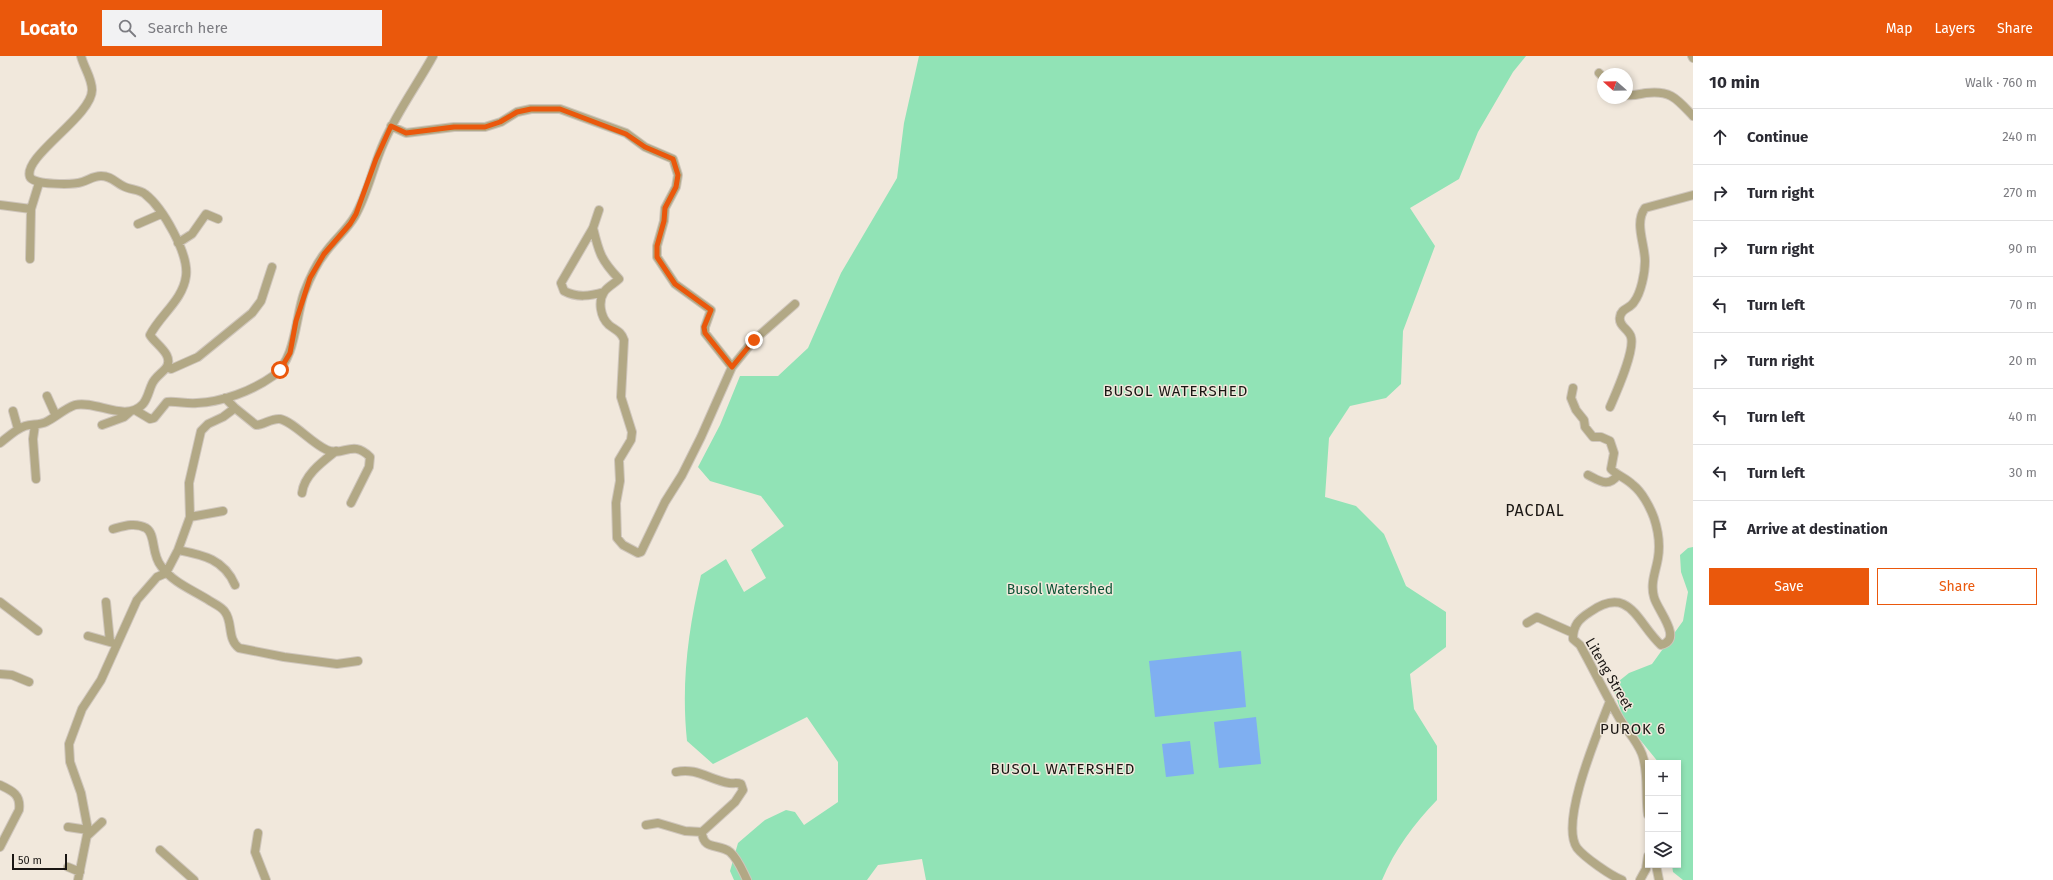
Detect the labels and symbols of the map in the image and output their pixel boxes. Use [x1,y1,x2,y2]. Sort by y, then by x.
north arrow [1597,68,1633,104]
route end [745,331,763,349]
route start [271,361,289,379]
district label: BUSOL WATERSHED [1104,382,1249,400]
district label: PACDAL [1505,501,1565,520]
park label: Busol Watershed [1007,581,1113,598]
street label: Liteng Street [1581,635,1637,714]
district label: PUROK 6 [1600,720,1666,738]
district label: BUSOL WATERSHED [991,760,1136,778]
scale bar [12,852,67,871]

